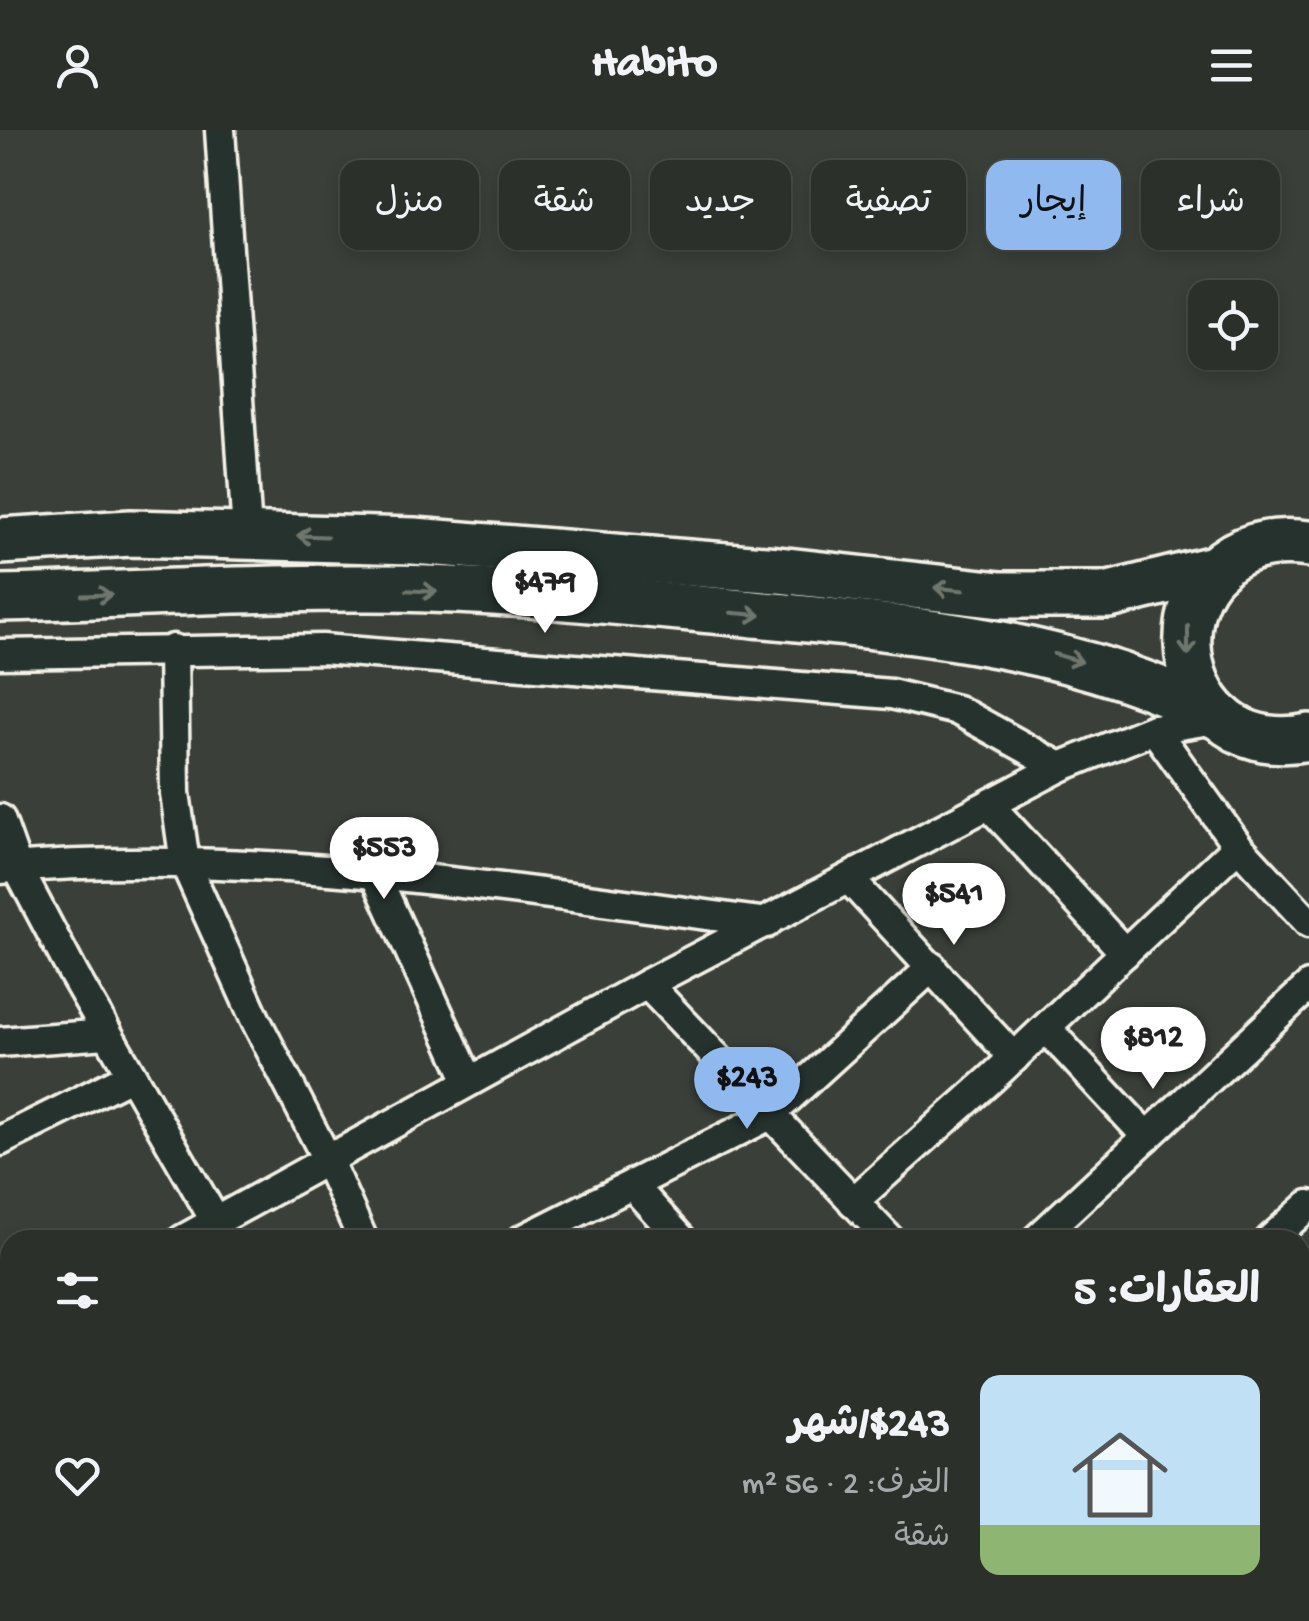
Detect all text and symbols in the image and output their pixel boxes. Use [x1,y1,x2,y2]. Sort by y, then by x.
icon: person [50,38,105,93]
icon: menu [1204,38,1259,93]
text: Habito [592,39,717,92]
chip: منزل [340,160,479,250]
chip: شقة [499,160,630,250]
chip: جديد [650,160,791,250]
chip: تصفية [811,160,966,250]
chip: إيجار [986,160,1121,250]
chip: شراء [1141,160,1280,250]
map controls [1188,280,1278,370]
button: locate [1188,280,1278,370]
one-way arrow [296,526,328,545]
pin: $479 [486,551,604,636]
text: $479 [514,564,576,602]
one-way arrow [934,579,966,598]
one-way arrow [406,582,438,601]
one-way arrow [81,586,113,605]
one-way arrow [730,604,762,623]
one-way arrow [1178,624,1198,657]
one-way arrow [1052,650,1083,669]
pin: $553 [325,817,443,902]
text: $553 [352,830,416,868]
pin: $541 [895,863,1013,948]
text: $541 [924,876,984,914]
pin: $812 [1094,1007,1212,1092]
text: $812 [1123,1020,1183,1058]
pin: $243 [688,1047,806,1132]
text: $243 [716,1060,778,1098]
icon: filters [50,1263,105,1318]
text: العقارات: 5 [1074,1270,1260,1319]
text: $243/شهر [789,1402,950,1451]
icon: home [1060,1415,1180,1535]
icon: heart [50,1448,105,1503]
text: الغرف: 2 · 56 m² [742,1467,950,1505]
text: شقة [894,1520,950,1558]

